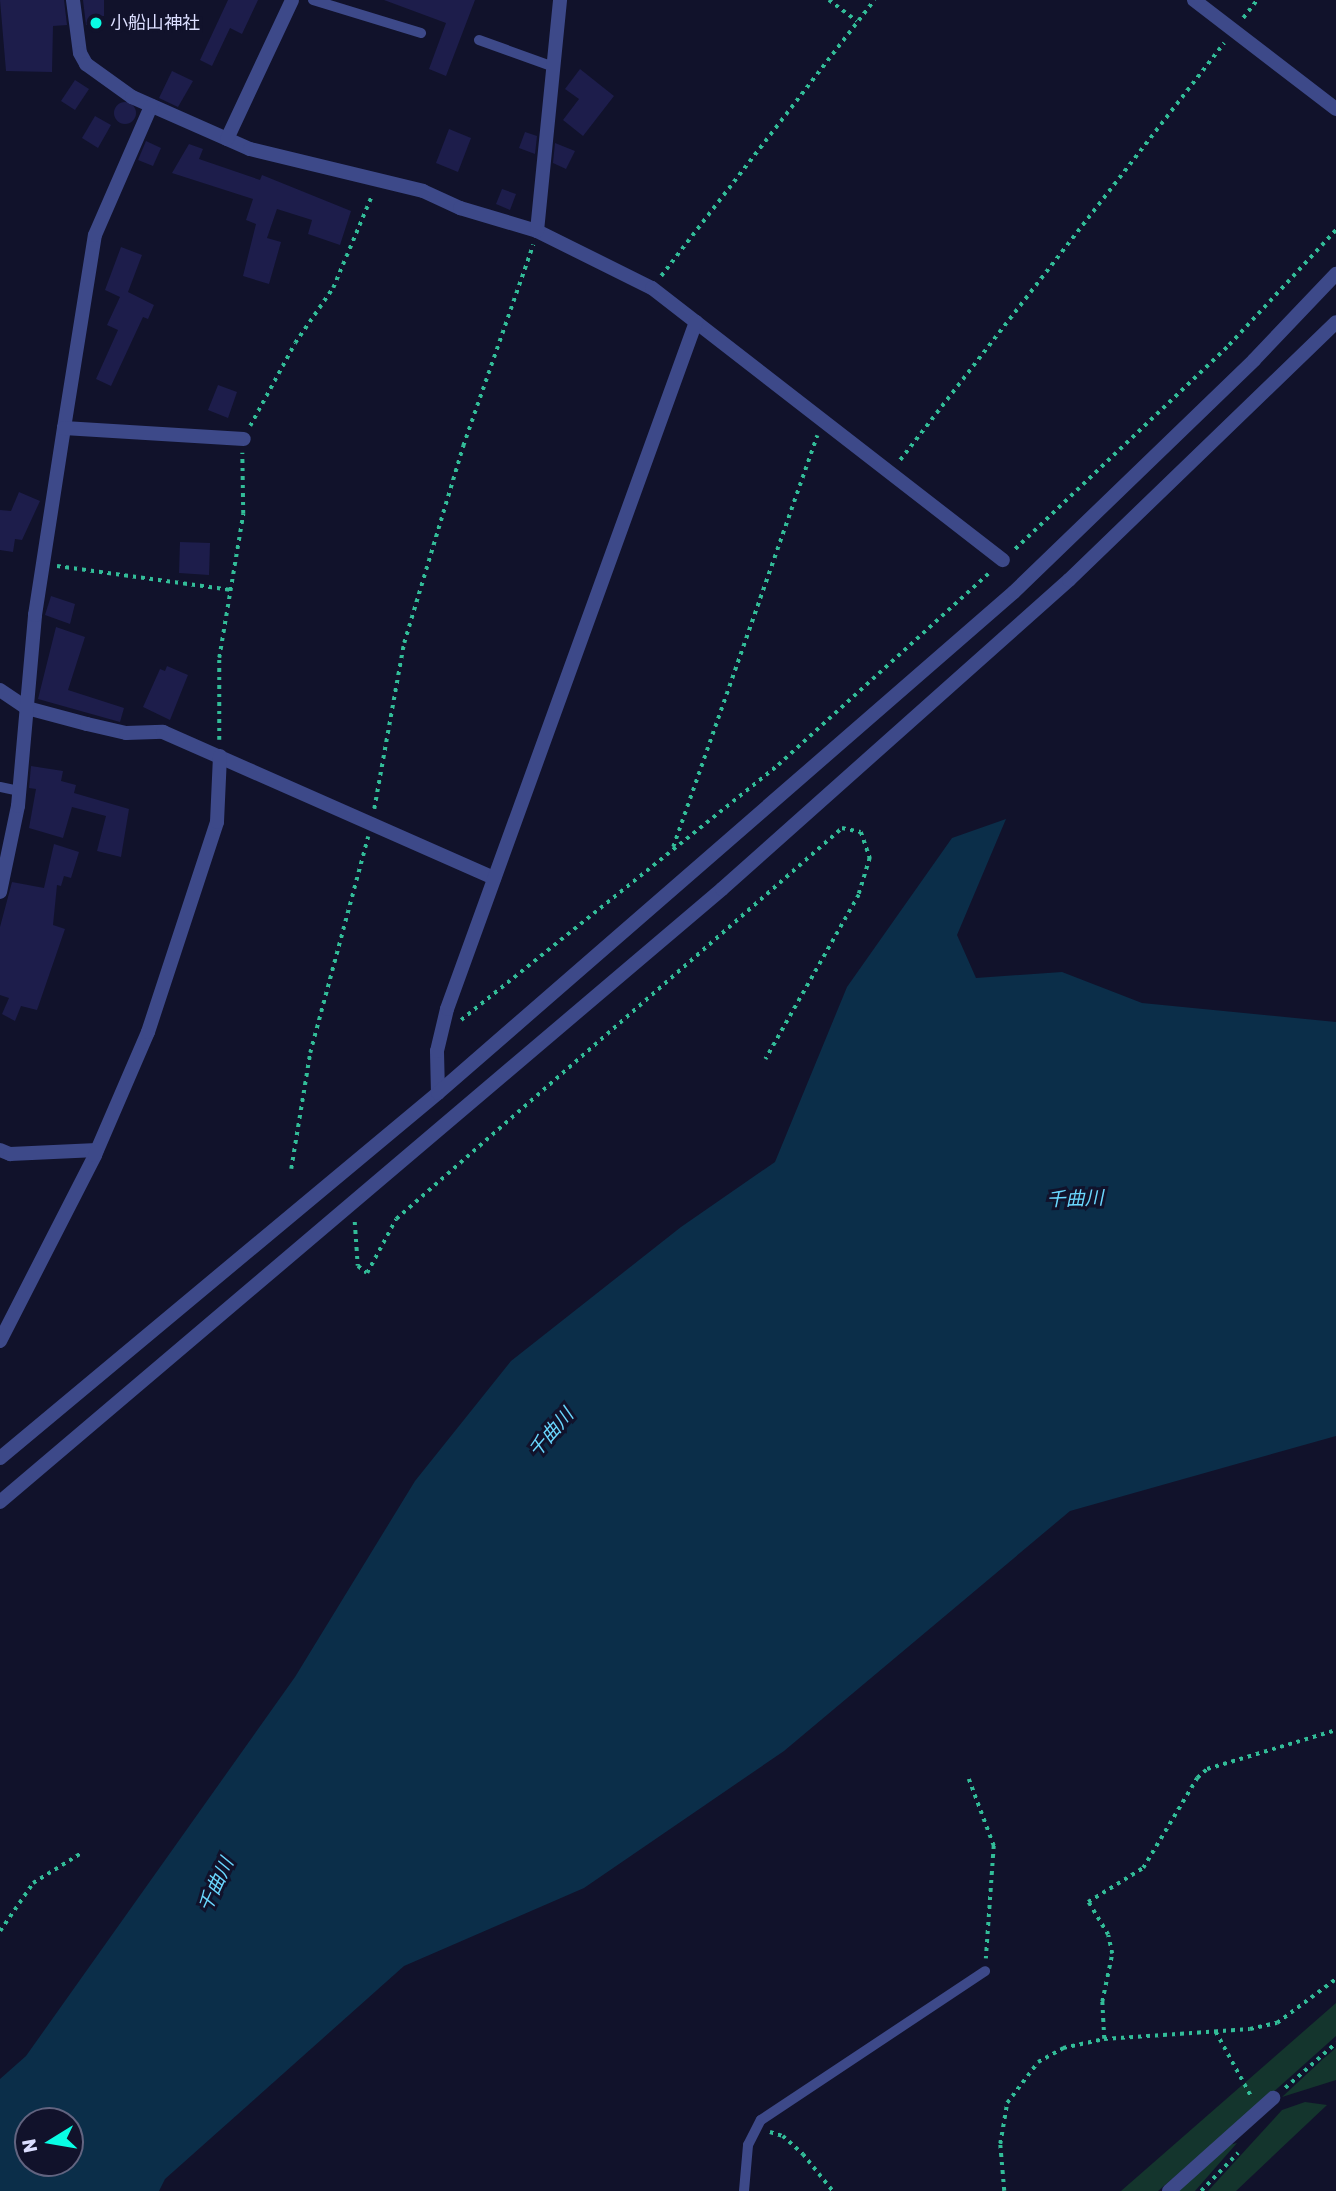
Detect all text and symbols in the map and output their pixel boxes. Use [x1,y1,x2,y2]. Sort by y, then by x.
place label: 小船山神社 [110,12,200,34]
marker: 小船山神社 [88,15,104,31]
water label: 千曲川 [1046,1187,1104,1211]
water label: 千曲川 [524,1404,578,1462]
water label: 千曲川 [194,1854,238,1916]
north arrow [14,2107,84,2177]
text: N [17,2137,42,2155]

